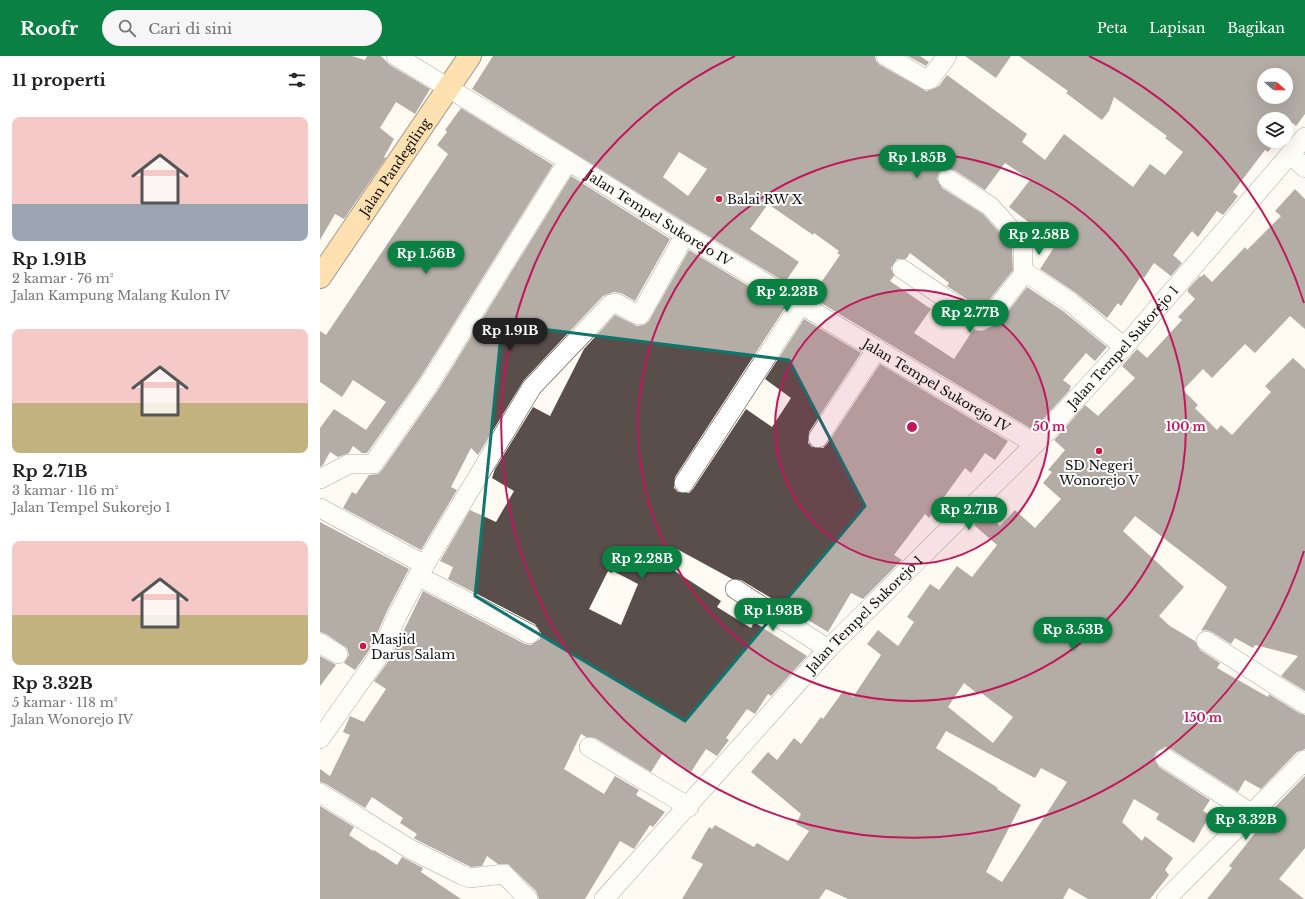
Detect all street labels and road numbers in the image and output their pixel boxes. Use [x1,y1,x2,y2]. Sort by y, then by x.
street label: Jalan Pandegiling [355,115,435,221]
street label: Jalan Tempel Sukorejo IV [581,165,736,271]
street label: Jalan Tempel Sukorejo 1 [1063,282,1182,414]
street label: Jalan Tempel Sukorejo IV [858,334,1014,437]
street label: Jalan Tempel Sukorejo 1 [801,552,927,678]

